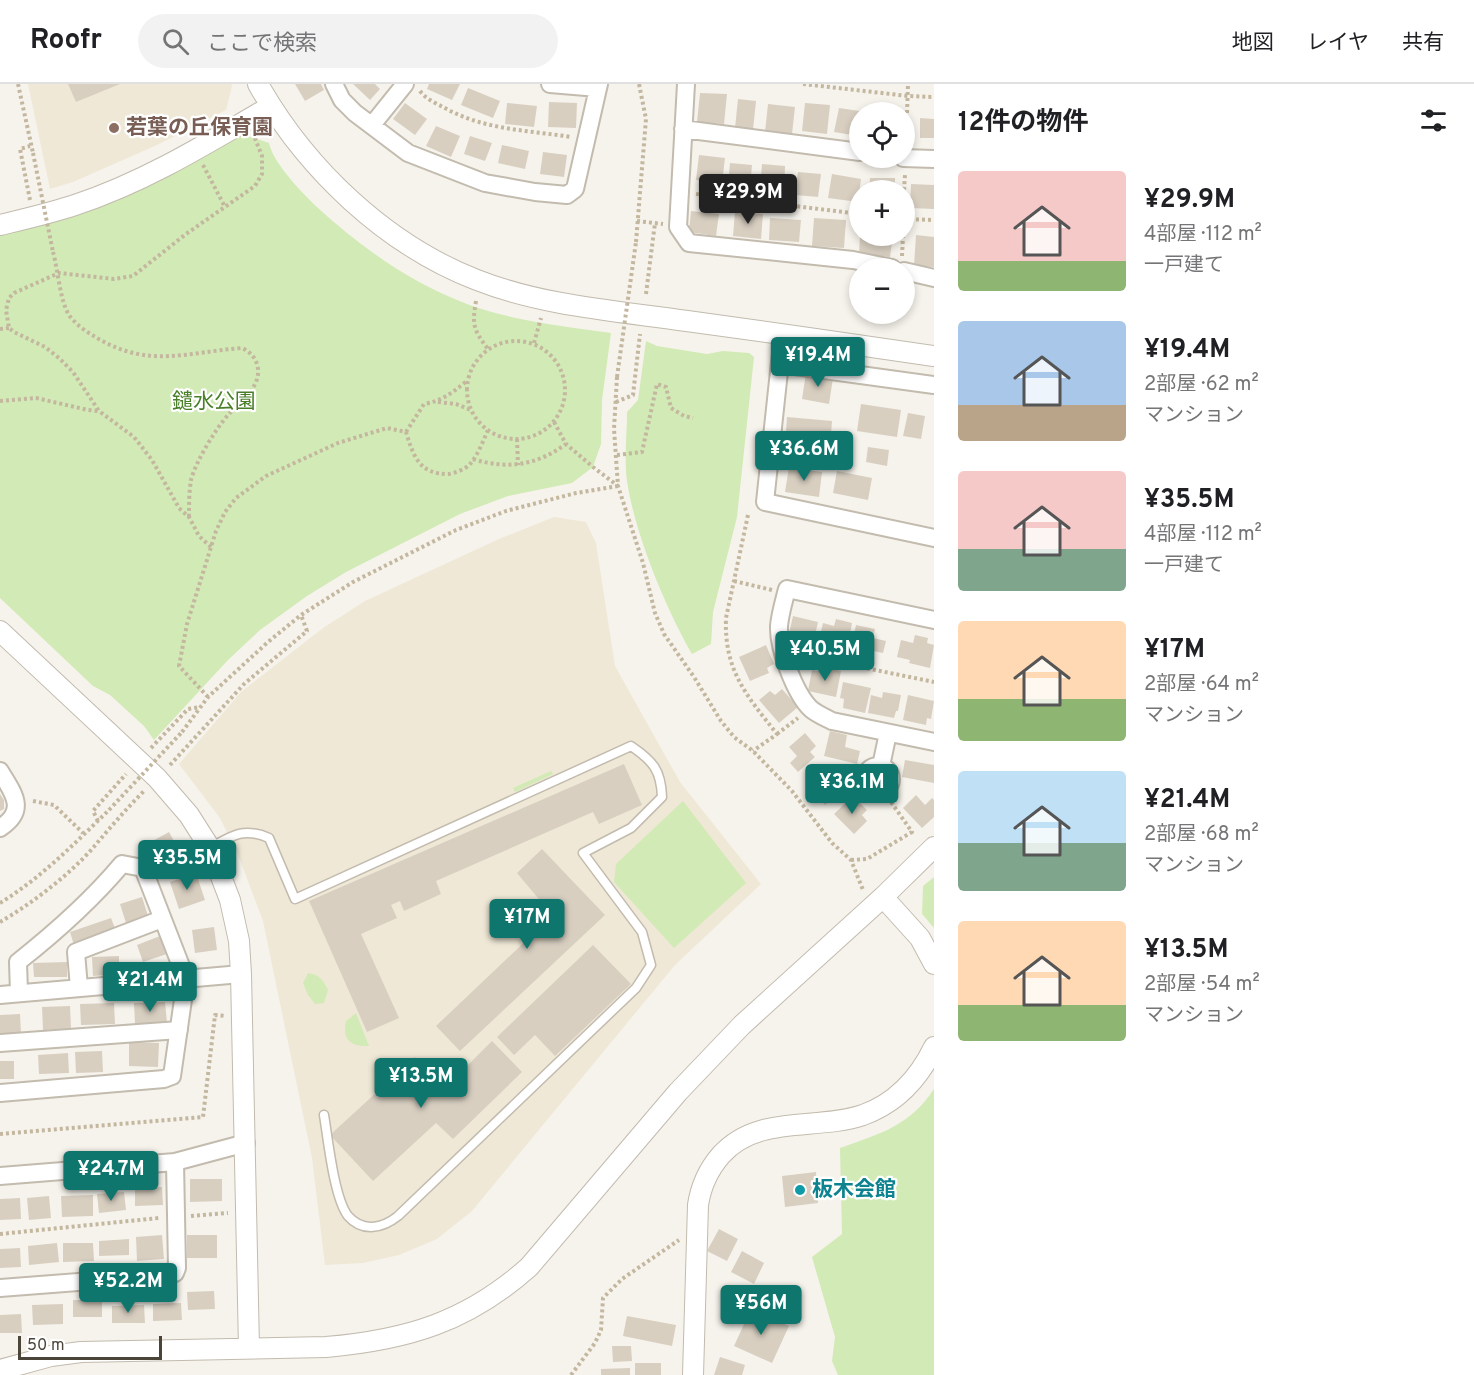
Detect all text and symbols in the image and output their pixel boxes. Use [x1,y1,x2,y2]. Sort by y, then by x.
search box [138,14,558,68]
text: Roofr [30,23,102,59]
icon: search [159,25,192,58]
text: 地図 [1232,30,1274,57]
text: レイヤ [1307,30,1369,57]
text: 共有 [1402,30,1444,57]
text: ここで検索 [207,31,317,58]
map controls [849,102,915,324]
button: locate [849,102,915,168]
icon: filters [1417,104,1450,137]
text: 12件の物件 [958,107,1088,140]
place label: 若葉の丘保育園 [126,115,273,142]
marker: 若葉の丘保育園 [107,121,121,135]
pin: ¥29.9M [699,174,797,225]
text: ¥29.9M [713,180,783,206]
button: + [849,180,915,246]
text: ¥29.9M [1144,184,1235,217]
icon: home [1006,195,1078,267]
text: 4部屋 · 112 m² [1144,222,1262,248]
text: 一戸建て [1144,253,1224,279]
button: − [849,258,915,324]
text: ¥19.4M [1144,334,1230,367]
pin: ¥19.4M [769,337,867,388]
text: ¥19.4M [785,343,851,369]
icon: home [1006,345,1078,417]
text: 2部屋 · 62 m² [1144,372,1259,398]
park label: 鑓水公園 [172,389,256,416]
text: マンション [1144,403,1244,429]
pin: ¥36.6M [755,431,853,482]
text: ¥36.6M [769,437,839,463]
text: ¥35.5M [1144,484,1235,517]
icon: home [1006,495,1078,567]
text: 4部屋 · 112 m² [1144,522,1262,548]
text: 一戸建て [1144,553,1224,579]
pin: ¥40.5M [776,631,874,682]
text: ¥17M [1144,634,1205,667]
text: ¥40.5M [789,637,861,663]
icon: home [1006,645,1078,717]
text: 2部屋 · 64 m² [1144,672,1259,698]
text: マンション [1144,703,1244,729]
pin: ¥36.1M [803,764,901,815]
text: ¥36.1M [819,770,885,796]
text: ¥21.4M [1144,784,1230,817]
icon: home [1006,795,1078,867]
text: 2部屋 · 68 m² [1144,822,1259,848]
pin: ¥35.5M [138,840,236,891]
text: ¥35.5M [152,846,222,872]
text: マンション [1144,853,1244,879]
pin: ¥17M [491,899,563,950]
text: ¥17M [504,905,550,931]
text: ¥13.5M [1144,934,1228,967]
icon: home [1006,945,1078,1017]
pin: ¥21.4M [101,962,199,1013]
text: ¥21.4M [117,968,183,994]
text: 2部屋 · 54 m² [1144,972,1260,998]
text: マンション [1144,1003,1244,1029]
pin: ¥13.5M [372,1058,470,1109]
text: ¥13.5M [389,1064,453,1090]
pin: ¥24.7M [62,1151,160,1202]
text: ¥24.7M [77,1157,145,1183]
place label: 板木会館 [812,1177,896,1204]
marker: 板木会館 [793,1183,807,1197]
pin: ¥52.2M [79,1263,177,1314]
text: ¥52.2M [93,1269,163,1295]
pin: ¥56M [725,1285,797,1336]
text: ¥56M [735,1291,787,1317]
scale bar [18,1333,162,1360]
text: 50 m [27,1336,65,1356]

